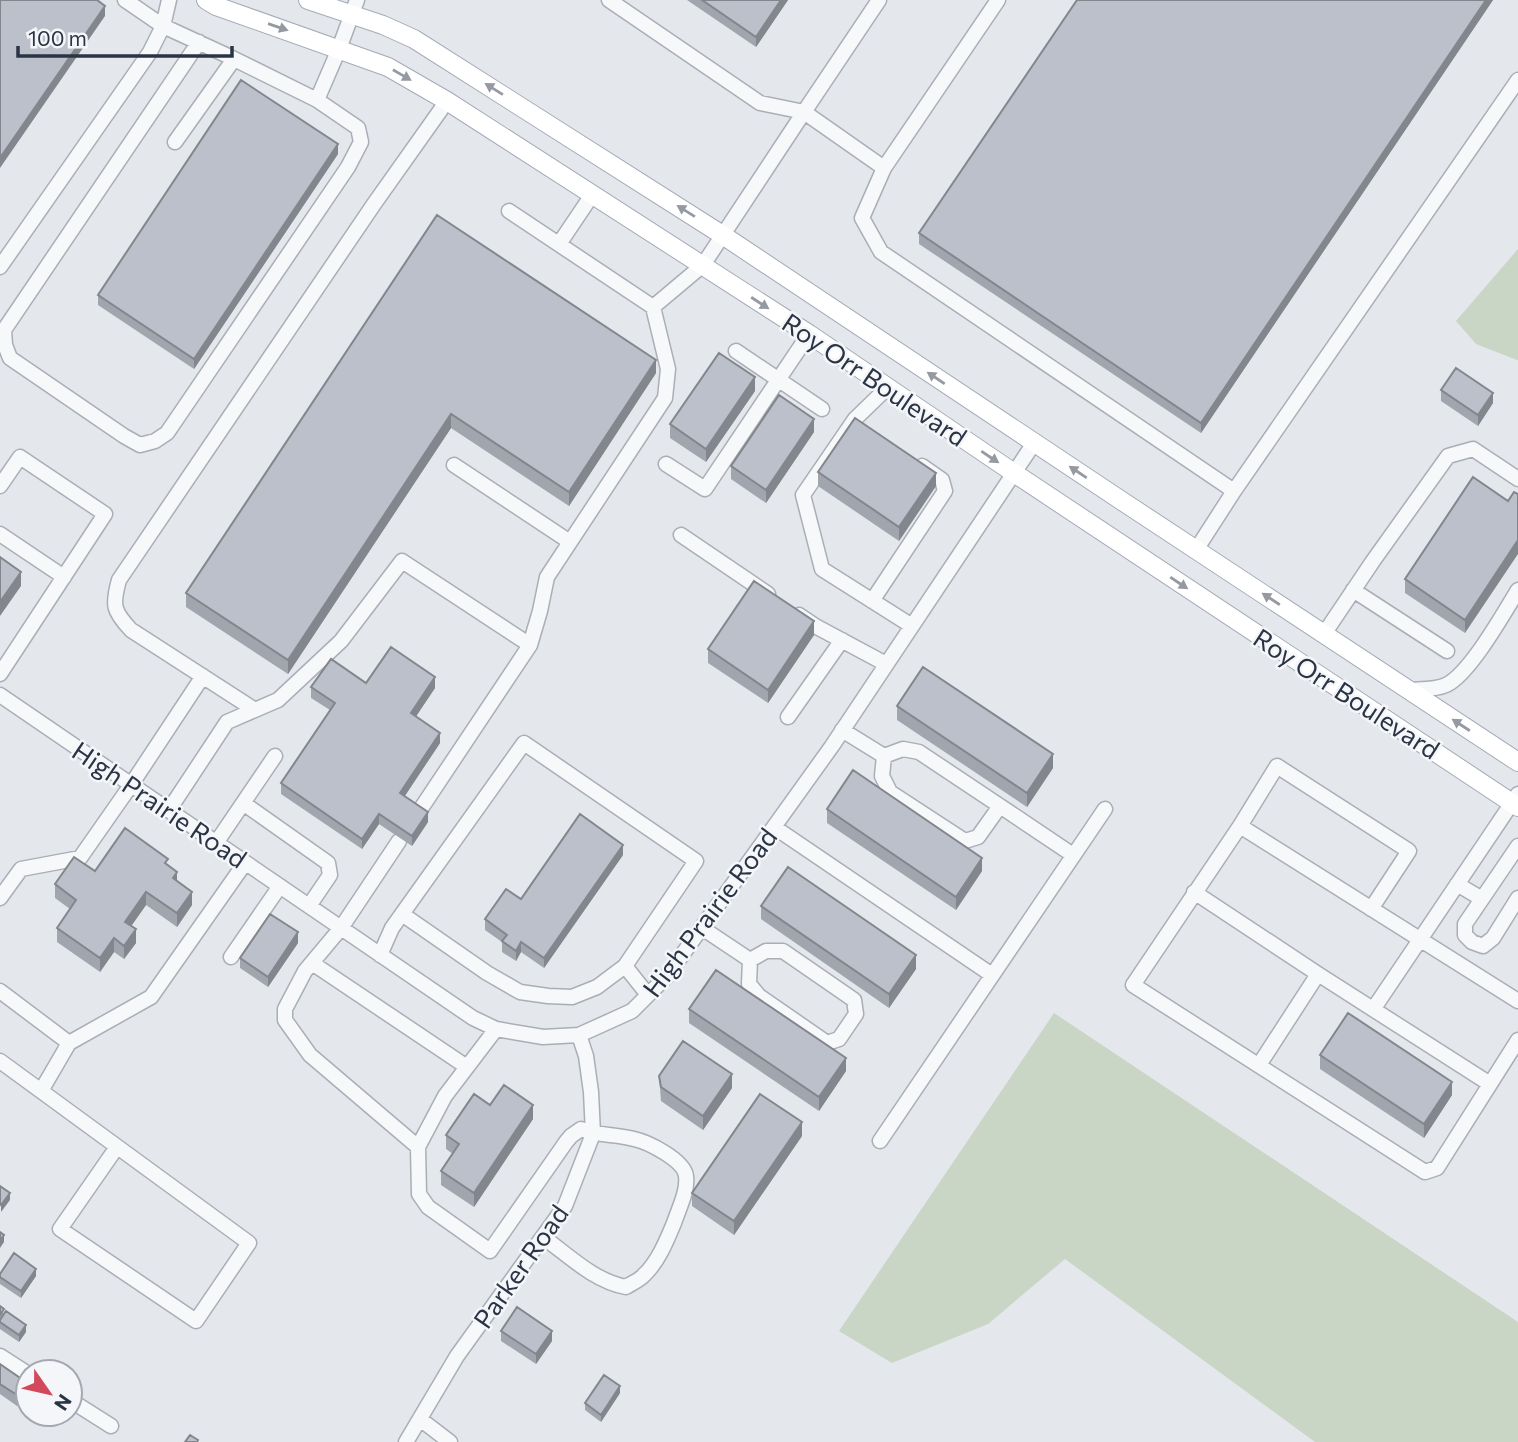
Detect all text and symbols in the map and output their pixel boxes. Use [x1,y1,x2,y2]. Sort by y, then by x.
scale bar [18,14,231,58]
one-way arrow [267,22,288,33]
text: 100 m [28,25,87,50]
one-way arrow [393,69,412,81]
one-way arrow [484,83,503,96]
one-way arrow [676,205,695,218]
one-way arrow [751,296,770,309]
street label: Roy Orr Boulevard [777,306,973,452]
one-way arrow [927,372,946,385]
one-way arrow [981,450,999,464]
one-way arrow [1069,465,1087,479]
one-way arrow [1170,576,1189,589]
one-way arrow [1261,593,1281,606]
street label: Roy Orr Boulevard [1248,621,1446,765]
one-way arrow [1451,718,1471,731]
street label: High Prairie Road [67,734,253,874]
street label: High Prairie Road [635,821,783,1003]
street label: Parker Road [466,1198,574,1334]
north arrow [14,1358,84,1428]
text: N [50,1390,77,1415]

